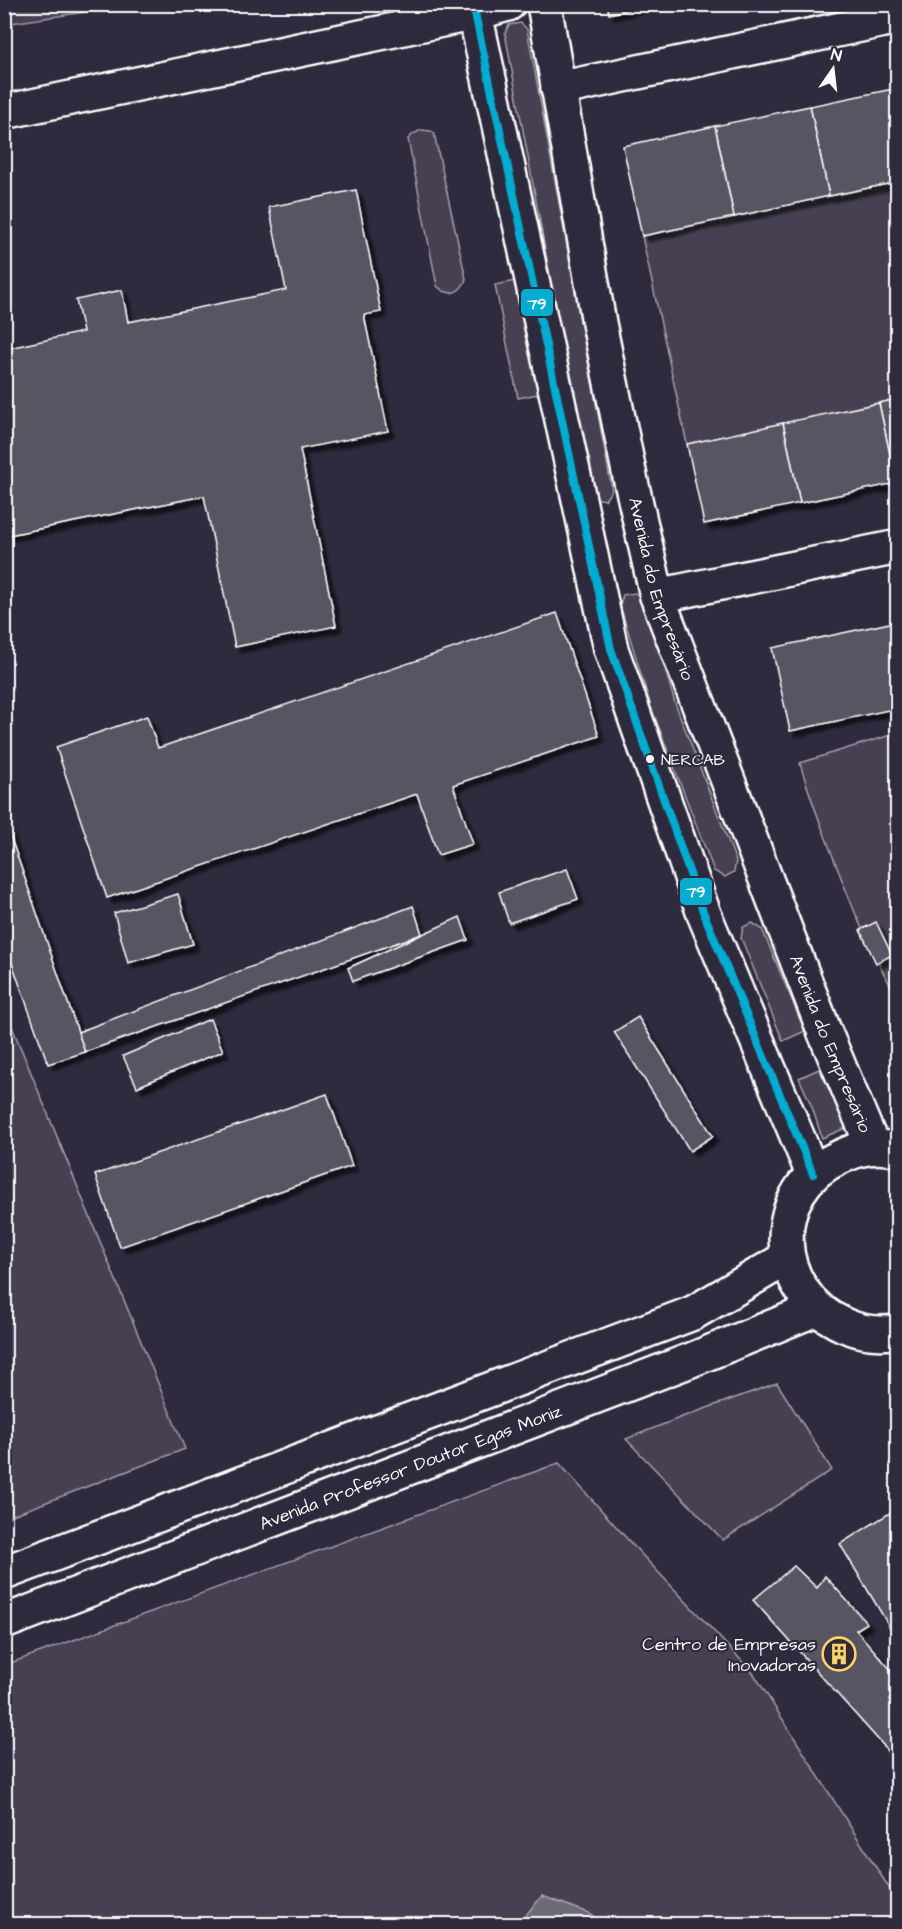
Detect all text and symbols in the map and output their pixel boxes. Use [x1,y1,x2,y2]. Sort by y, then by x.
north arrow [803,39,863,99]
text: N [829,44,844,67]
line badge: 79 [520,288,554,317]
text: 79 [527,293,546,315]
street label: Avenida do Empresário [622,495,700,684]
place label: NERCAB [661,749,725,771]
marker: NERCAB [644,753,656,765]
line badge: 79 [679,877,713,906]
text: 79 [686,881,705,903]
street label: Avenida do Empresário [783,951,878,1137]
street label: Avenida Professor Doutor Egas Moniz [256,1398,566,1536]
place label: Centro de Empresas Inovadoras [642,1632,816,1678]
building icon: Centro de Empresas Inovadoras [821,1636,857,1672]

